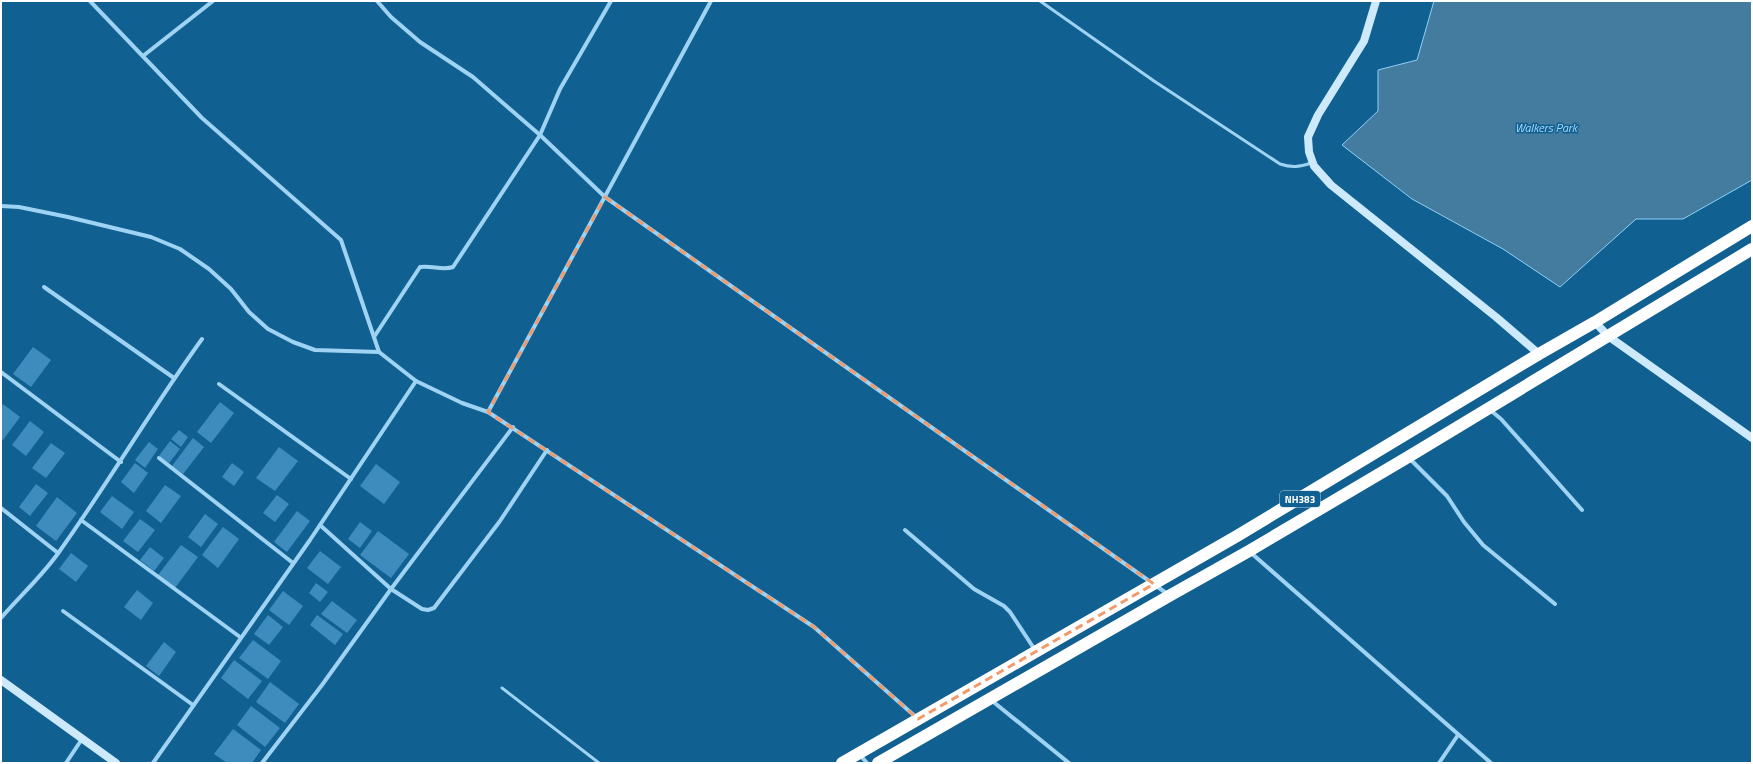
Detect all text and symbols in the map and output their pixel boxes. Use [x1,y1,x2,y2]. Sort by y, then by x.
water label: Walkers Park [1515,118,1579,137]
road number: NH383 [1280,491,1320,507]

